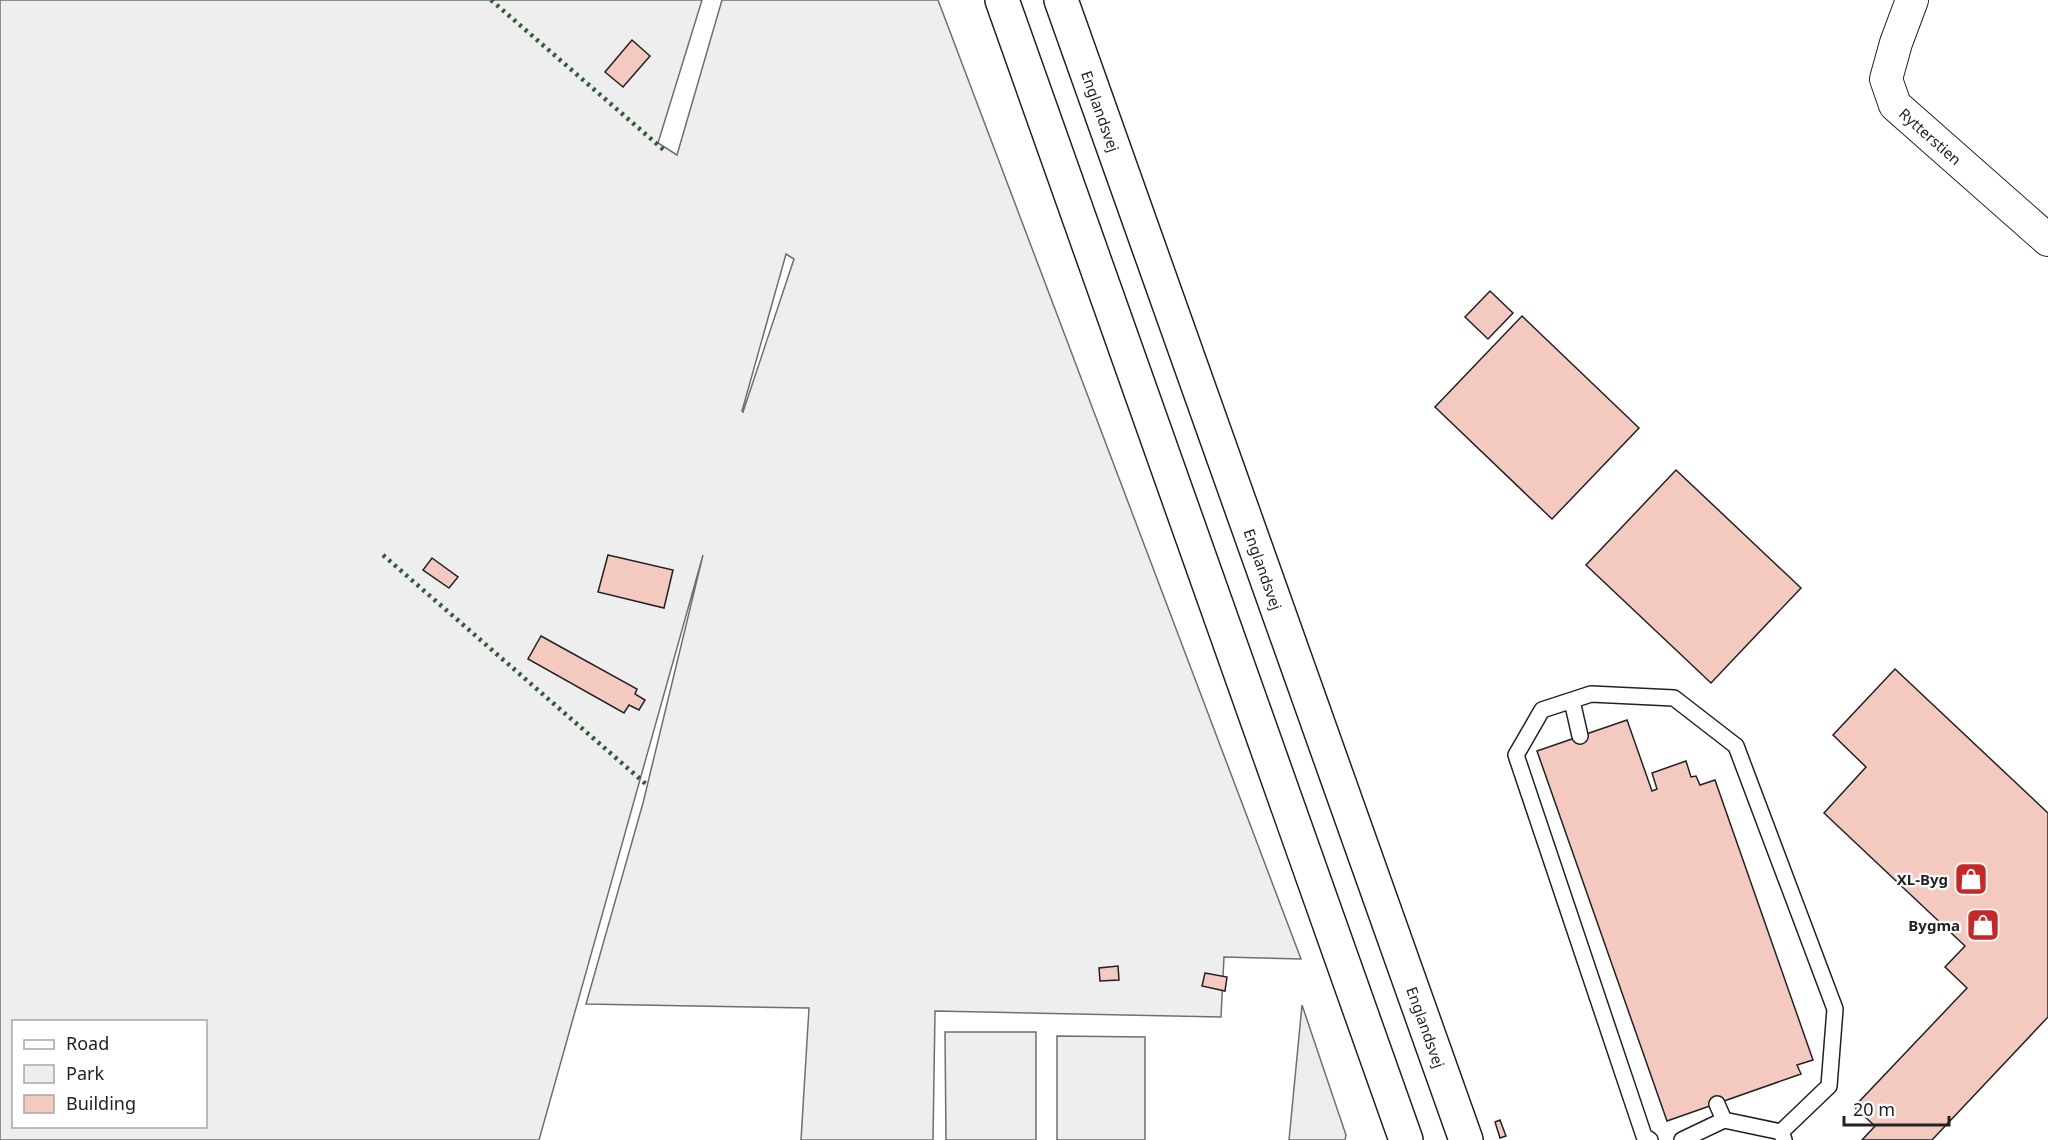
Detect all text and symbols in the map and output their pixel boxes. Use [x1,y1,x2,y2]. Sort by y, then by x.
street label: Englandsvej [1077,68,1124,155]
street label: Rytterstien [1895,103,1966,169]
street label: Englandsvej [1240,526,1287,612]
shop icon: XL-Byg [1953,861,1989,897]
place label: XL-Byg [1897,869,1948,889]
shop icon: Bygma [1965,907,2001,943]
place label: Bygma [1908,915,1960,935]
street label: Englandsvej [1402,984,1450,1070]
legend [12,1020,207,1128]
text: Road [66,1031,109,1055]
text: Park [66,1061,104,1085]
scale bar [1844,1089,1949,1127]
text: Building [66,1091,136,1115]
text: 20 m [1853,1097,1895,1121]

